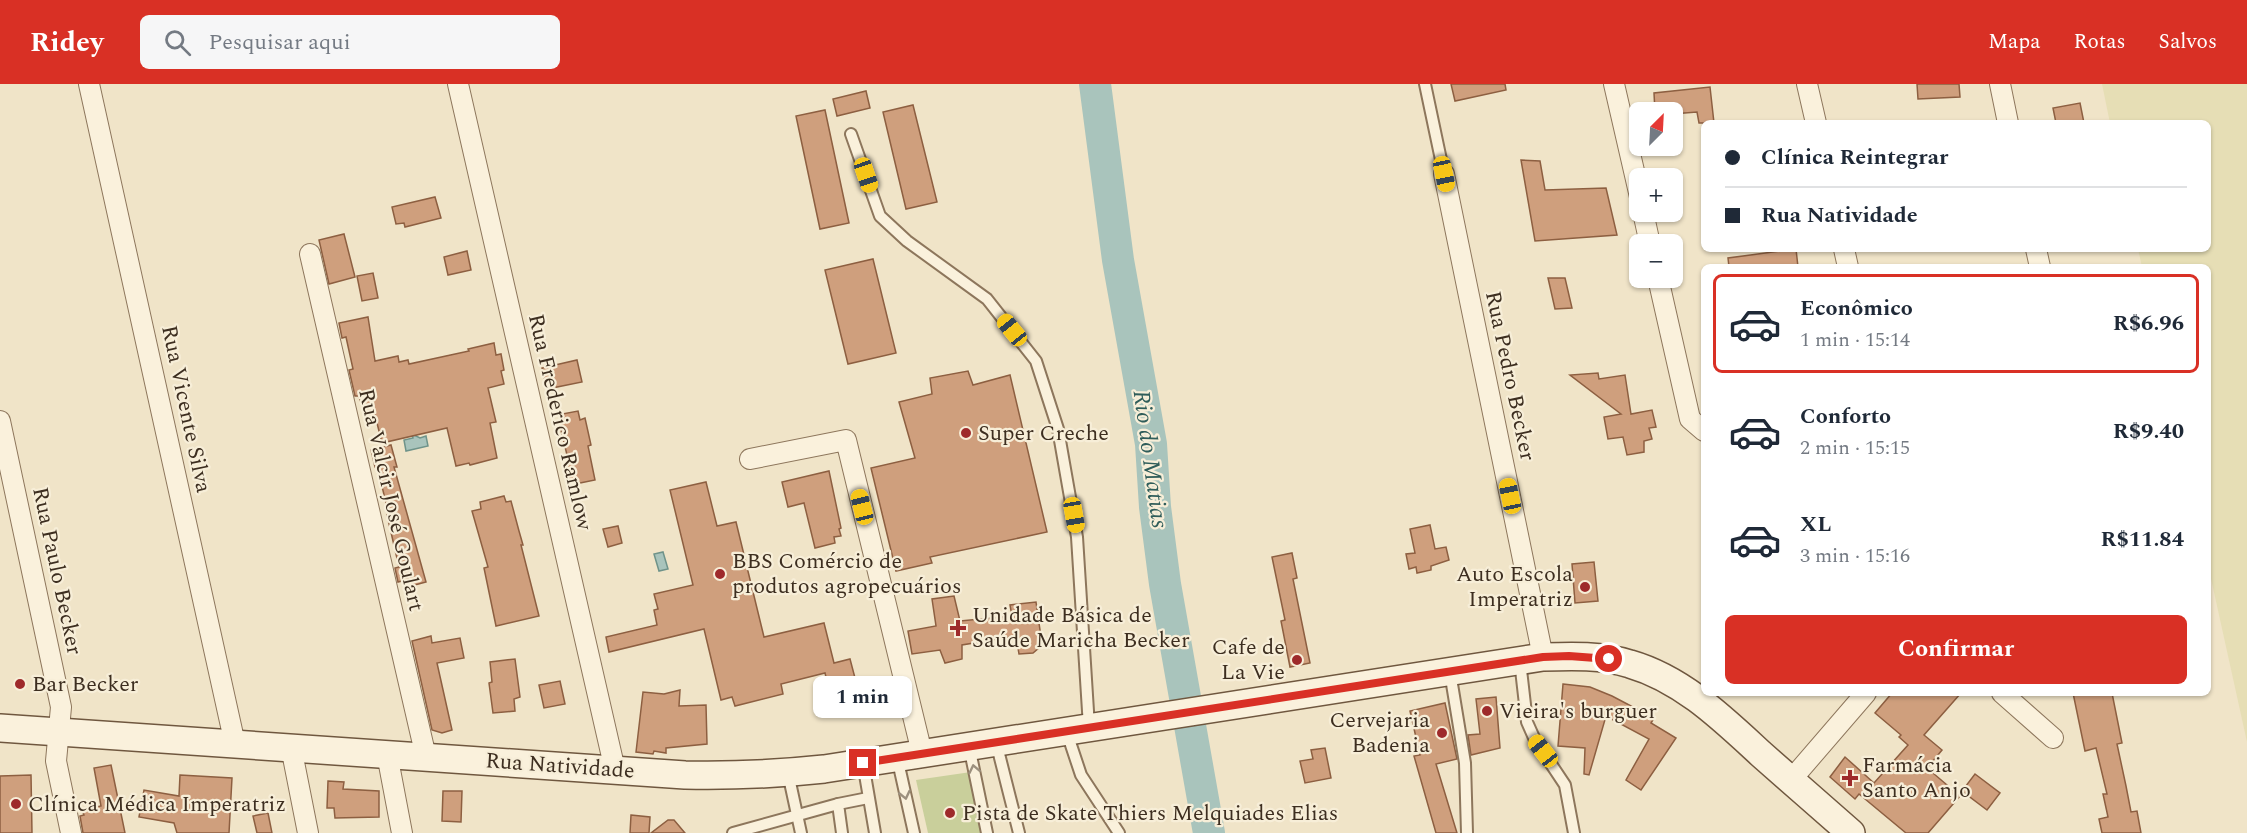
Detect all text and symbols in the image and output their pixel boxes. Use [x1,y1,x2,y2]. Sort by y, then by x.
search box [140,15,560,69]
text: Ridey [30,21,104,64]
icon: search [161,26,194,59]
text: Pesquisar aqui [209,26,351,59]
text: Mapa [1988,26,2041,58]
text: Rotas [2074,26,2126,58]
text: Salvos [2159,26,2217,58]
north arrow [1629,102,1683,156]
map controls [1629,102,1683,288]
text: Clínica Reintegrar [1761,141,1948,174]
car [852,155,880,195]
car [1431,155,1457,193]
button: + [1629,168,1683,222]
text: Rua Natividade [1761,199,1918,232]
button: − [1629,234,1683,288]
street label: Rua Pedro Becker [1476,288,1544,464]
text: Econômico [1800,292,1913,325]
icon: car [1728,297,1782,351]
text: R$6.96 [2113,307,2184,340]
car [994,310,1030,350]
street label: Rua Frederico Ramlow [519,311,601,535]
street label: Rua Vicente Silva [152,322,220,496]
text: 1 min · 15:14 [1800,325,1910,355]
street label: Rua Valcir José Goulart [349,385,433,615]
water label: Rio do Matias [1123,388,1178,531]
text: Conforto [1800,400,1891,433]
icon: car [1728,405,1782,459]
text: R$9.40 [2113,415,2184,448]
place label: Super Creche [978,417,1109,450]
marker: Super Creche [959,426,973,440]
text: 2 min · 15:15 [1800,433,1910,463]
car [1497,477,1523,515]
street label: Rua Paulo Becker [23,484,91,658]
car [849,487,875,527]
car [1062,496,1086,534]
text: XL [1800,508,1831,541]
icon: car [1728,513,1782,567]
text: R$11.84 [2100,523,2184,556]
text: 3 min · 15:16 [1800,541,1910,571]
place label: BBS Comércio de produtos agropecuários [732,545,961,603]
place label: Auto Escola Imperatriz [1456,558,1573,616]
marker: BBS Comércio de produtos agropecuários [713,567,727,581]
marker: Auto Escola Imperatriz [1578,580,1592,594]
place label: Unidade Básica de Saúde Maricha Becker [972,599,1190,657]
button: Confirmar [1725,615,2187,684]
marker: Unidade Básica de Saúde Maricha Becker [949,619,967,637]
place label: Cafe de La Vie [1212,631,1285,689]
route start [1595,645,1622,672]
marker: Cafe de La Vie [1290,653,1304,667]
place label: Bar Becker [32,668,139,701]
callout: 1 min [814,676,912,718]
marker: Bar Becker [13,677,27,691]
text: 1 min [836,682,889,712]
place label: Vieira's burguer [1499,695,1657,728]
place label: Cervejaria Badenia [1329,704,1430,762]
marker: Vieira's burguer [1480,704,1494,718]
marker: Cervejaria Badenia [1435,726,1449,740]
car [1525,731,1561,771]
street label: Rua Natividade [484,744,636,788]
route end [849,749,876,776]
place label: Farmácia Santo Anjo [1862,749,1971,807]
one-way arrow [968,764,981,774]
marker: Farmácia Santo Anjo [1843,771,1857,785]
place label: Clínica Médica Imperatriz [28,788,286,821]
one-way arrow [898,790,911,800]
marker: Clínica Médica Imperatriz [9,797,23,811]
place label: Pista de Skate Thiers Melquiades Elias [962,797,1338,830]
marker: Pista de Skate Thiers Melquiades Elias [943,806,957,820]

